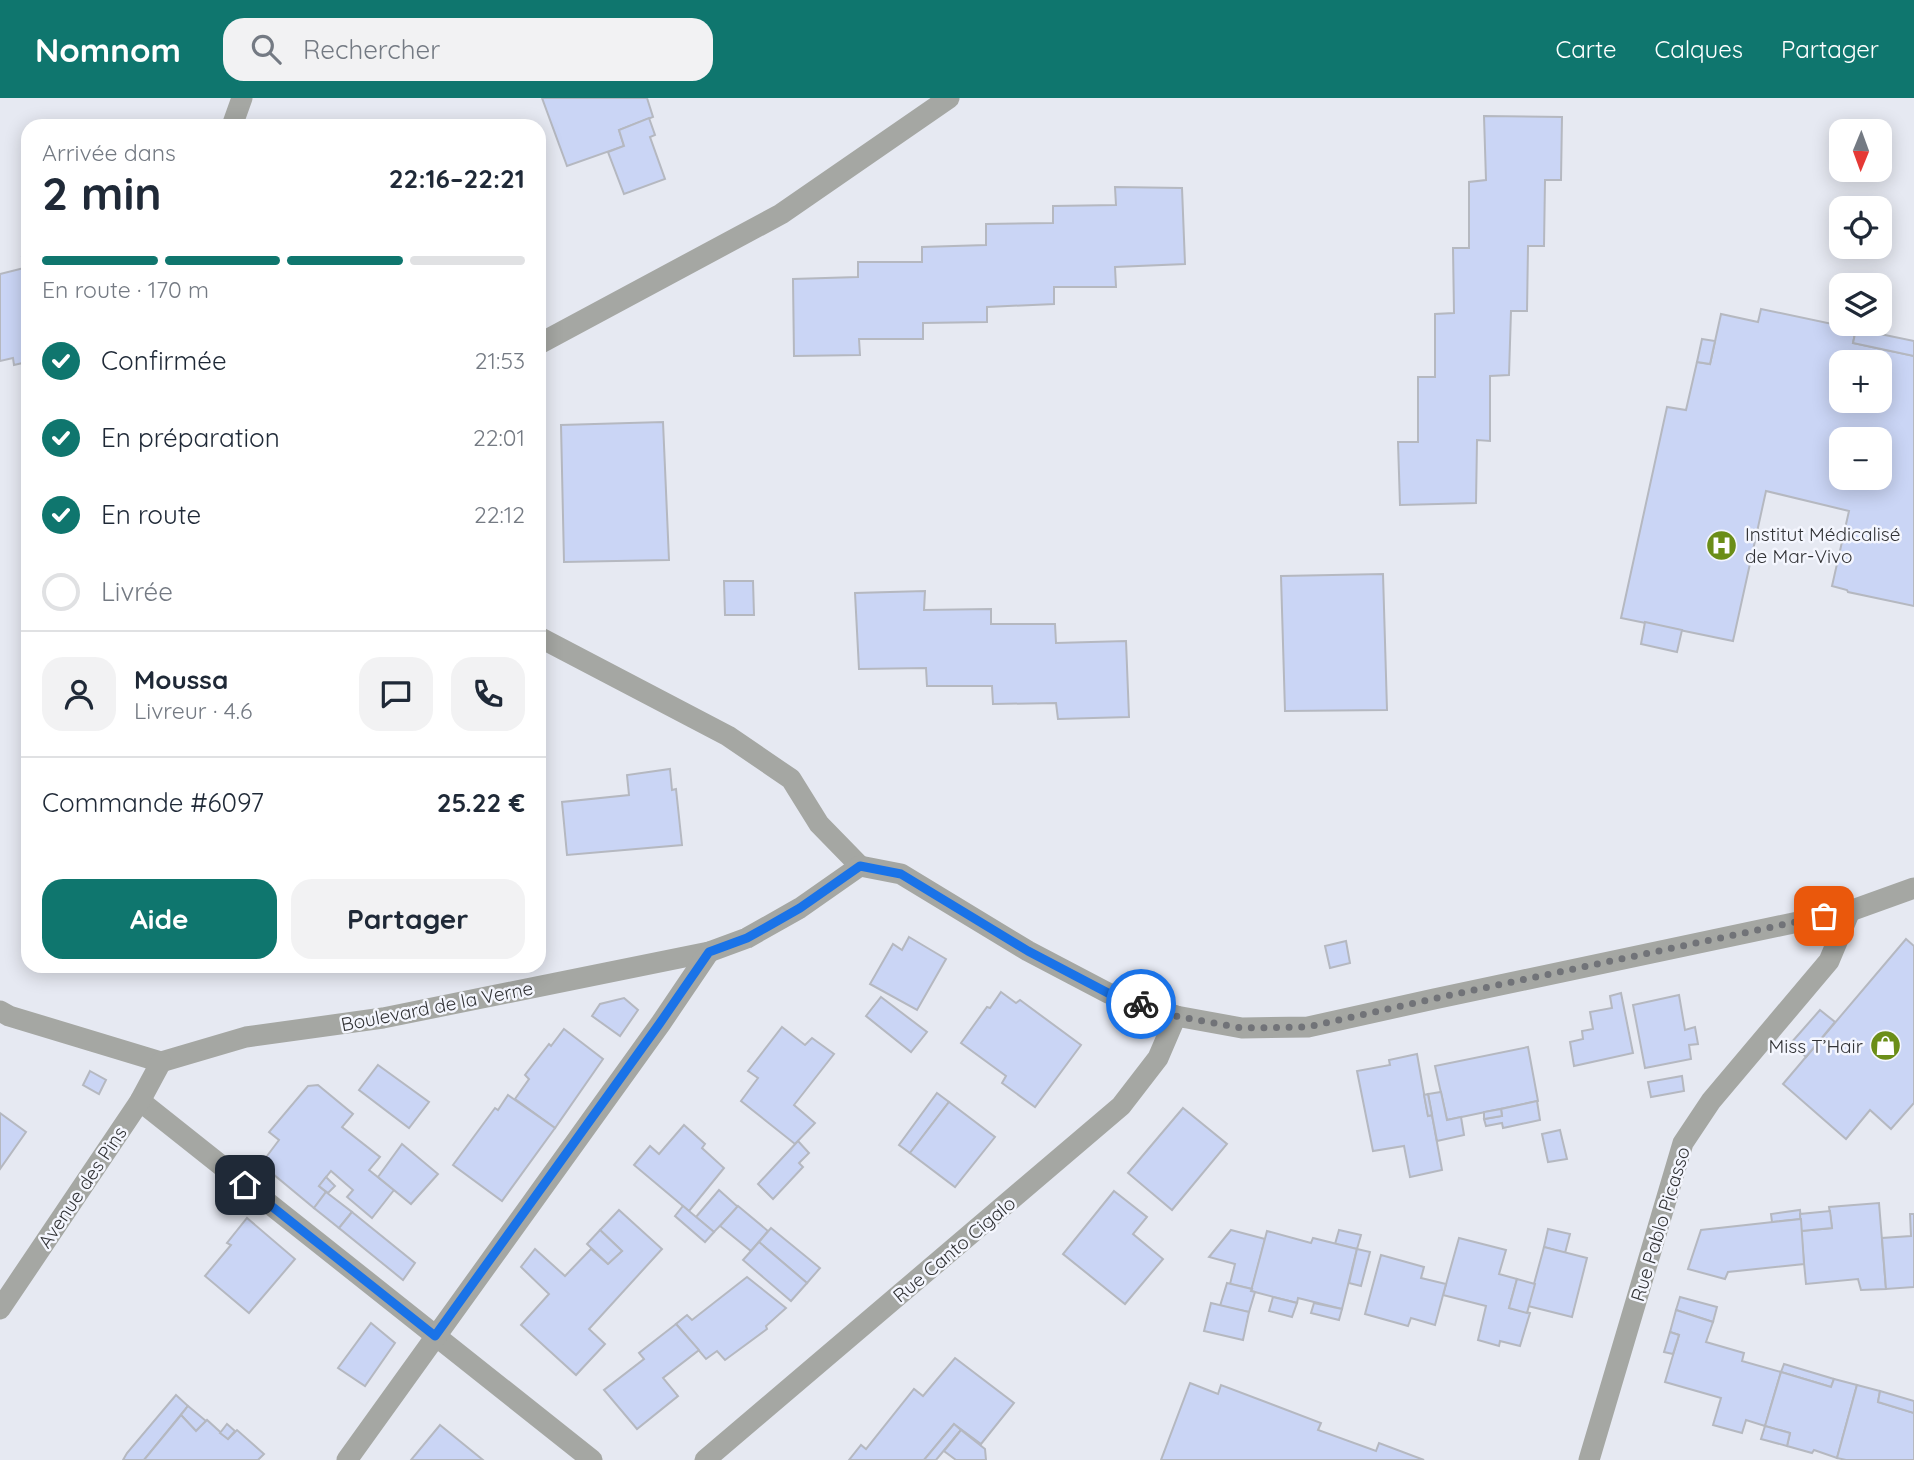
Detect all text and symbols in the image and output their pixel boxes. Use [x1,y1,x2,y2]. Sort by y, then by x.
search box [223,18,713,81]
text: Nomnom [35,29,181,70]
icon: search [247,30,285,68]
text: Rechercher [303,33,440,66]
text: Carte [1555,34,1617,64]
text: Calques [1655,34,1743,64]
text: Partager [1781,34,1879,64]
north arrow [1829,119,1892,182]
map controls [1829,119,1892,490]
text: Arrivée dans [42,138,176,167]
text: 22:16–22:21 [389,162,525,195]
text: 2 min [42,164,162,222]
button: locate [1829,196,1892,259]
button: layers [1829,273,1892,336]
text: En route · 170 m [42,275,209,304]
icon: check [42,342,80,380]
text: Confirmée [101,344,227,377]
text: 21:53 [475,346,525,375]
button: + [1829,350,1892,413]
icon: check [42,419,80,457]
text: En préparation [101,421,280,454]
text: 22:01 [473,423,525,452]
button: − [1829,427,1892,490]
icon: check [42,496,80,534]
text: En route [101,498,201,531]
text: 22:12 [474,500,525,529]
place label: Institut Médicalisé de Mar-Vivo [1745,522,1901,568]
hospital icon: Institut Médicalisé de Mar-Vivo [1705,528,1739,562]
text: Livrée [101,575,173,608]
button: person [42,657,116,731]
button: chat [359,657,433,731]
button: phone [451,657,525,731]
text: Moussa [134,663,228,696]
text: Livreur · 4.6 [134,696,252,725]
text: Commande #6097 [42,786,264,819]
text: 25.22 € [437,786,525,819]
button: Aide [42,879,277,959]
button: Partager [291,879,525,959]
pin [1794,886,1854,946]
icon: bag [1805,897,1843,935]
courier [1106,969,1176,1039]
street label: Boulevard de la Verne [339,976,535,1036]
icon: bike [1122,985,1160,1023]
shop icon: Miss T’Hair [1869,1029,1903,1063]
place label: Miss T’Hair [1768,1034,1864,1058]
street label: Avenue des Pins [32,1121,132,1252]
street label: Rue Pablo Picasso [1625,1144,1695,1304]
pin [215,1155,275,1215]
icon: home [226,1166,264,1204]
street label: Rue Canto Cigalo [888,1191,1020,1307]

